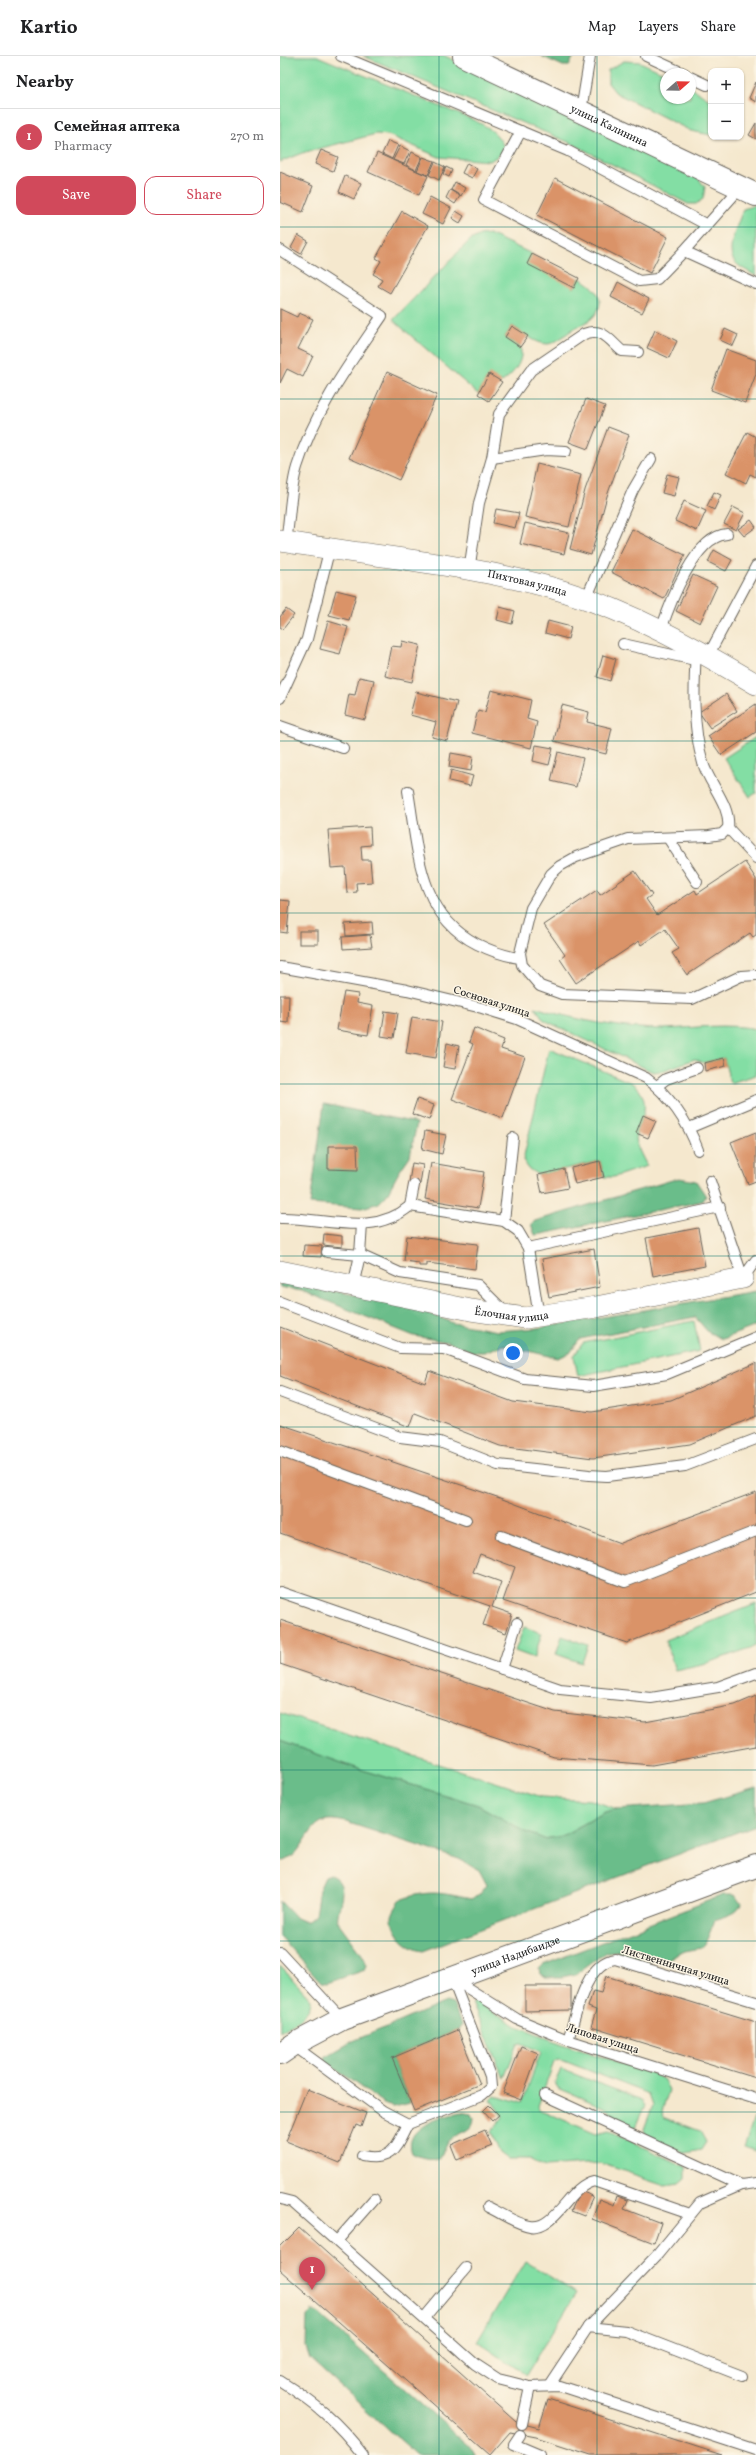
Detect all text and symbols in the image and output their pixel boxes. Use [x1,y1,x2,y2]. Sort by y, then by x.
text: Kartio [20,15,78,41]
text: Map [588,18,616,37]
text: Layers [638,18,678,37]
text: Share [700,18,736,37]
north arrow [660,68,696,104]
map controls [708,68,744,140]
button: + [708,68,744,104]
text: Nearby [16,71,74,94]
street label: улица Калинина [568,102,650,152]
button: − [708,104,744,140]
text: Семейная аптека [54,117,180,138]
text: 1 [26,128,32,146]
text: 270 m [230,128,264,146]
text: Pharmacy [54,138,112,156]
button: Save [16,176,136,215]
button: Share [144,176,264,215]
street label: Пихтовая улица [486,567,569,601]
street label: Сосновая улица [451,983,532,1022]
street label: Ёлочная улица [473,1305,551,1327]
your location [503,1343,523,1363]
street label: улица Надибаидзе [469,1933,562,1980]
street label: Лиственничная улица [620,1943,732,1990]
street label: Липовая улица [564,2021,641,2058]
pin: 1 [299,2257,325,2290]

